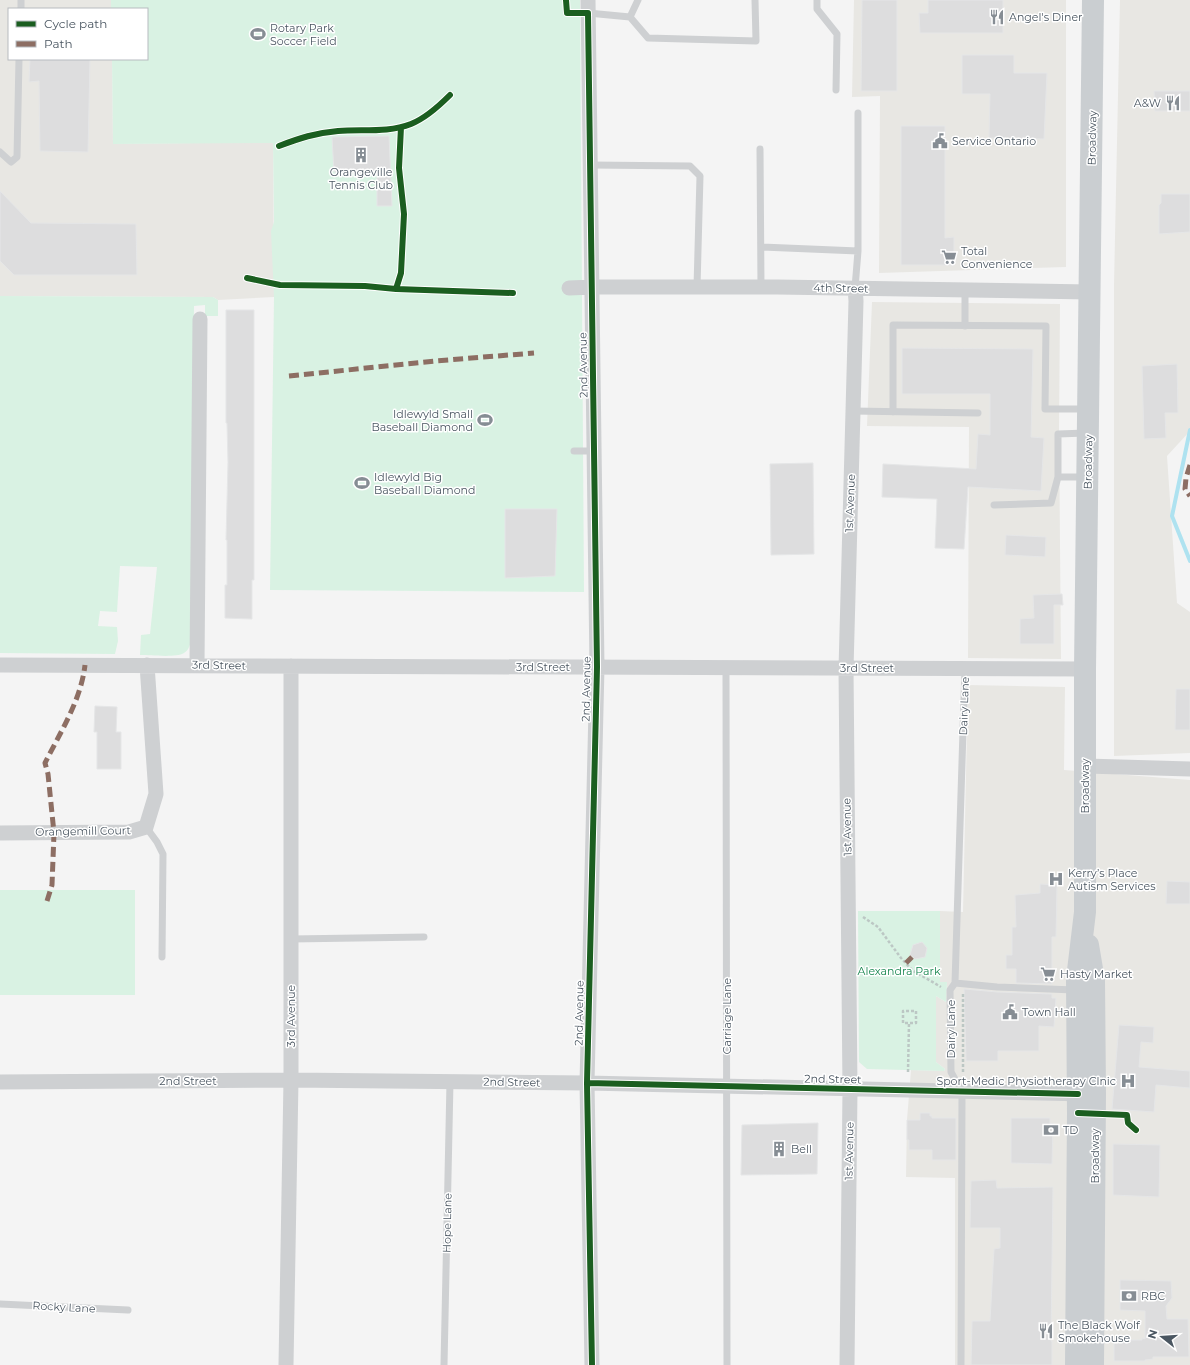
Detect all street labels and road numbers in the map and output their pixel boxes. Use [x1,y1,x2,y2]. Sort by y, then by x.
street label: Broadway [1085,110,1099,166]
street label: 4th Street [813,281,869,295]
street label: 2nd Avenue [575,332,591,398]
street label: Broadway [1081,434,1095,490]
street label: 1st Avenue [842,473,858,532]
street label: 2nd Avenue [578,656,594,722]
street label: 3rd Street [192,658,247,672]
street label: 3rd Street [516,660,571,674]
street label: 3rd Street [840,661,895,675]
street label: Dairy Lane [956,676,972,736]
street label: Broadway [1078,758,1092,814]
street label: 1st Avenue [839,797,855,856]
street label: Orangemill Court [35,823,131,839]
street label: Carriage Lane [720,977,734,1054]
street label: 2nd Avenue [571,980,587,1046]
street label: 3rd Avenue [284,984,298,1047]
street label: Dairy Lane [944,999,958,1058]
street label: 2nd Street [804,1072,862,1087]
street label: 2nd Street [159,1074,217,1088]
street label: 2nd Street [483,1075,541,1090]
street label: 1st Avenue [841,1121,857,1180]
street label: Broadway [1088,1128,1102,1184]
street label: Hope Lane [439,1193,455,1253]
street label: Rocky Lane [32,1298,96,1316]

